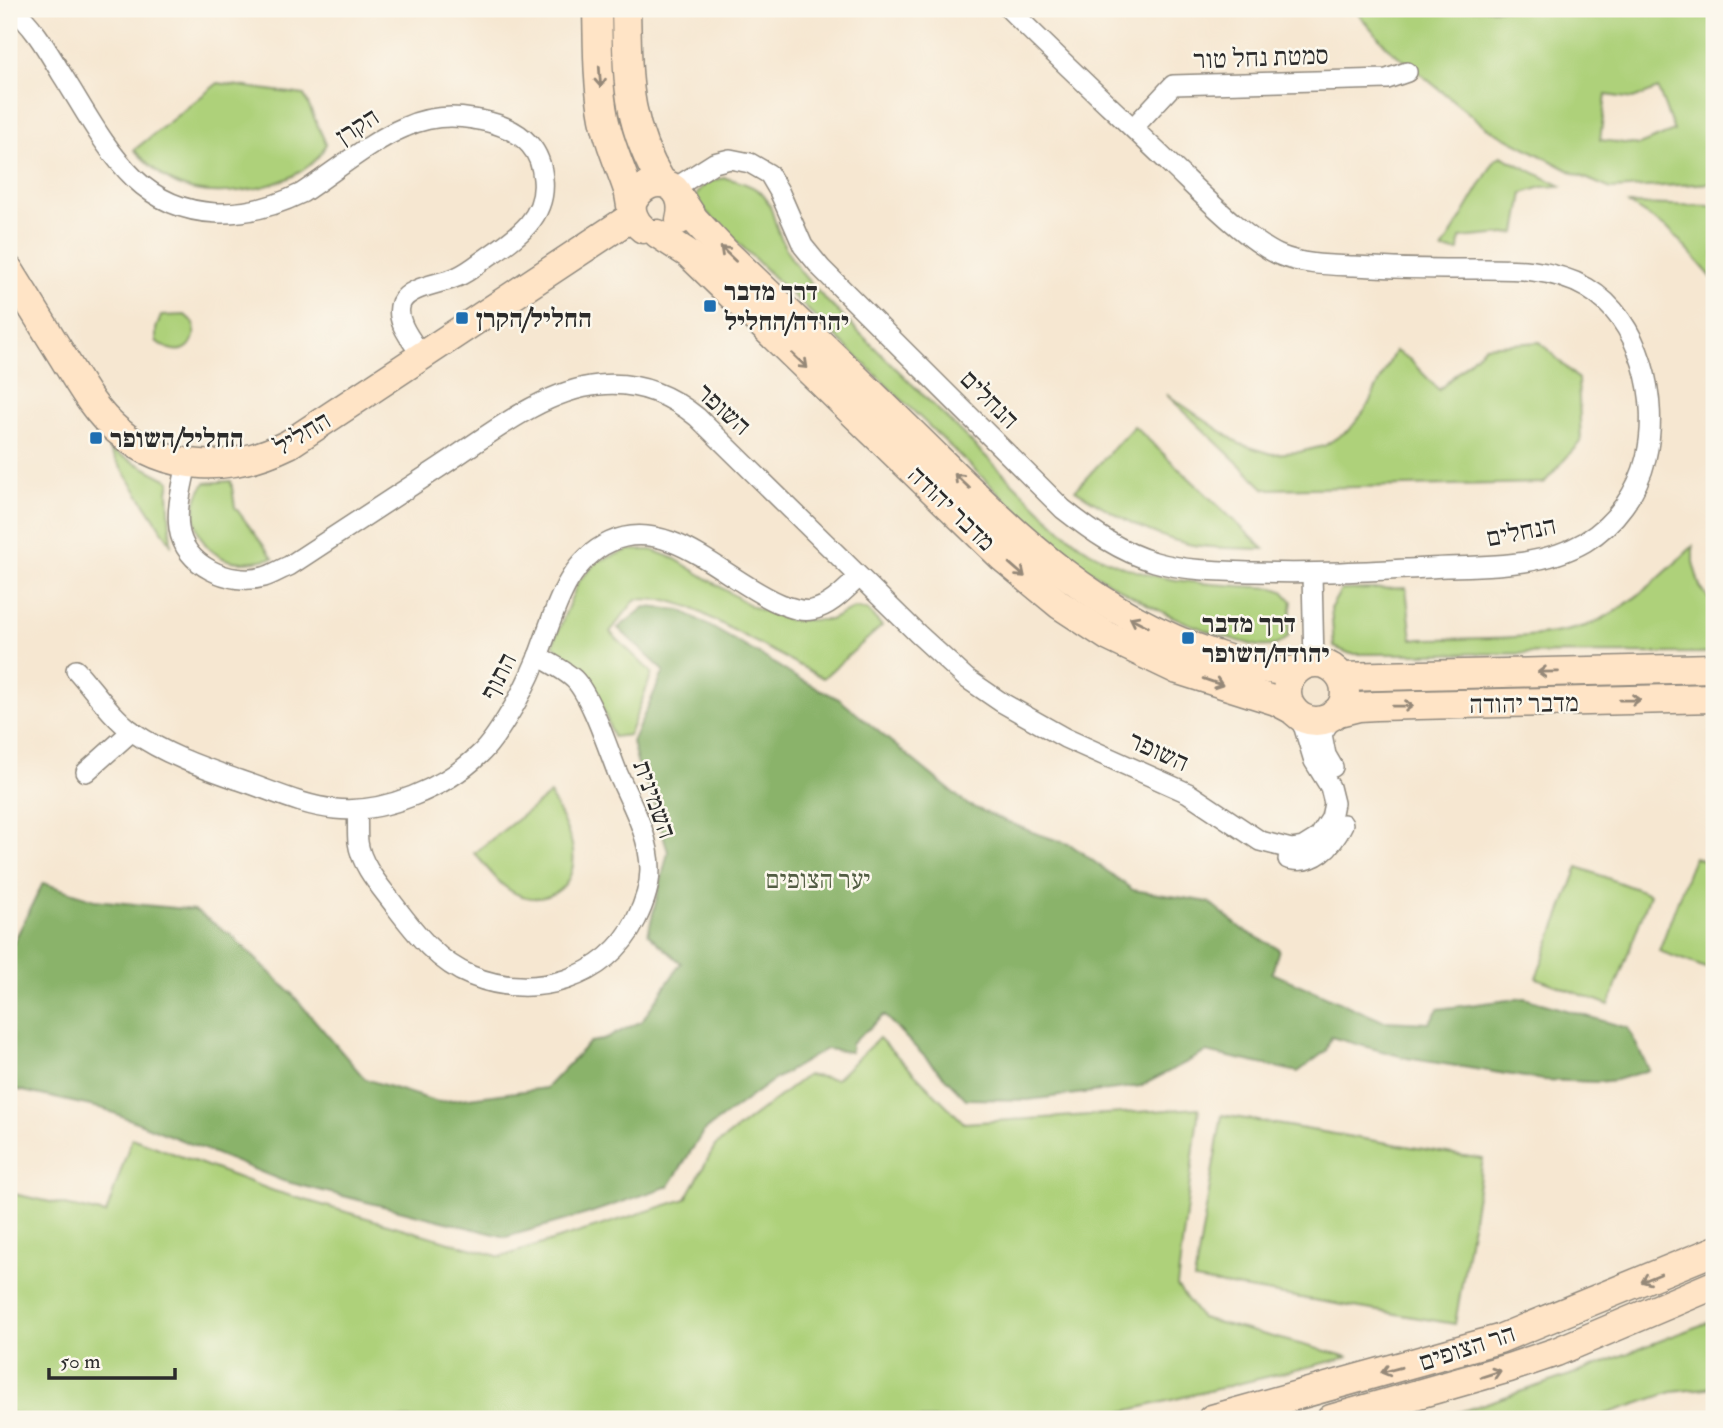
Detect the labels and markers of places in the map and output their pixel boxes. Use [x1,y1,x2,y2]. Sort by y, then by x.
place label: דרך מדבר יהודה/החליל [724,276,849,338]
marker: דרך מדבר יהודה/החליל [702,298,718,314]
place label: החליל/הקרן [476,303,592,335]
marker: החליל/הקרן [454,310,470,326]
place label: החליל/השופר [110,423,244,455]
marker: החליל/השופר [88,430,104,446]
place label: דרך מדבר יהודה/השופר [1202,608,1330,670]
marker: דרך מדבר יהודה/השופר [1180,630,1196,646]

